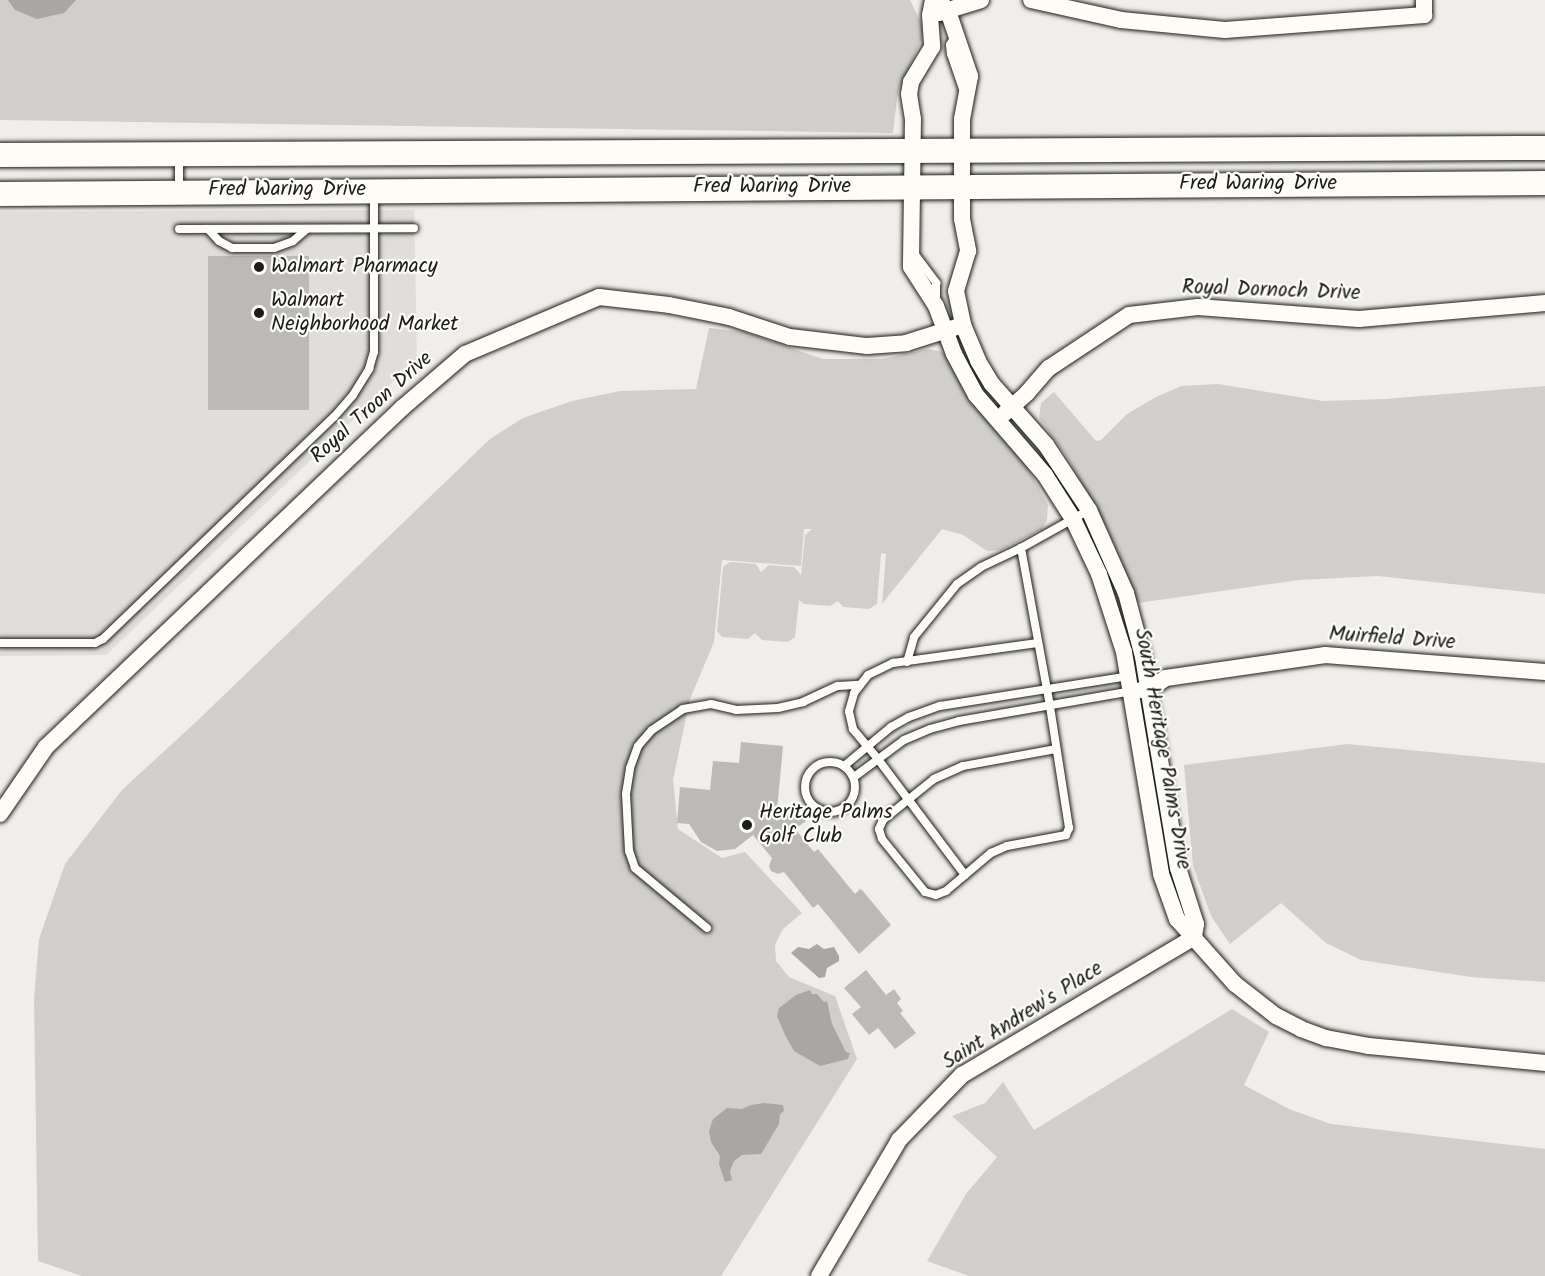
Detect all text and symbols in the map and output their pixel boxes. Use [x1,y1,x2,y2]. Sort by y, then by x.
street label: Fred Waring Drive [1179,171,1337,197]
street label: Fred Waring Drive [693,174,851,200]
street label: Fred Waring Drive [208,177,366,203]
place label: Walmart Pharmacy [271,254,438,280]
marker: Walmart Pharmacy [252,260,266,274]
street label: Royal Dornoch Drive [1181,275,1361,307]
place label: Walmart Neighborhood Market [271,288,458,338]
marker: Walmart Neighborhood Market [252,306,266,320]
street label: Royal Troon Drive [306,347,438,469]
street label: Muirfield Drive [1328,622,1456,656]
street label: South Heritage Palms Drive [1128,627,1196,871]
place label: Heritage Palms Golf Club [759,800,892,850]
marker: Heritage Palms Golf Club [740,818,754,832]
street label: Saint Andrew's Place [938,956,1108,1076]

